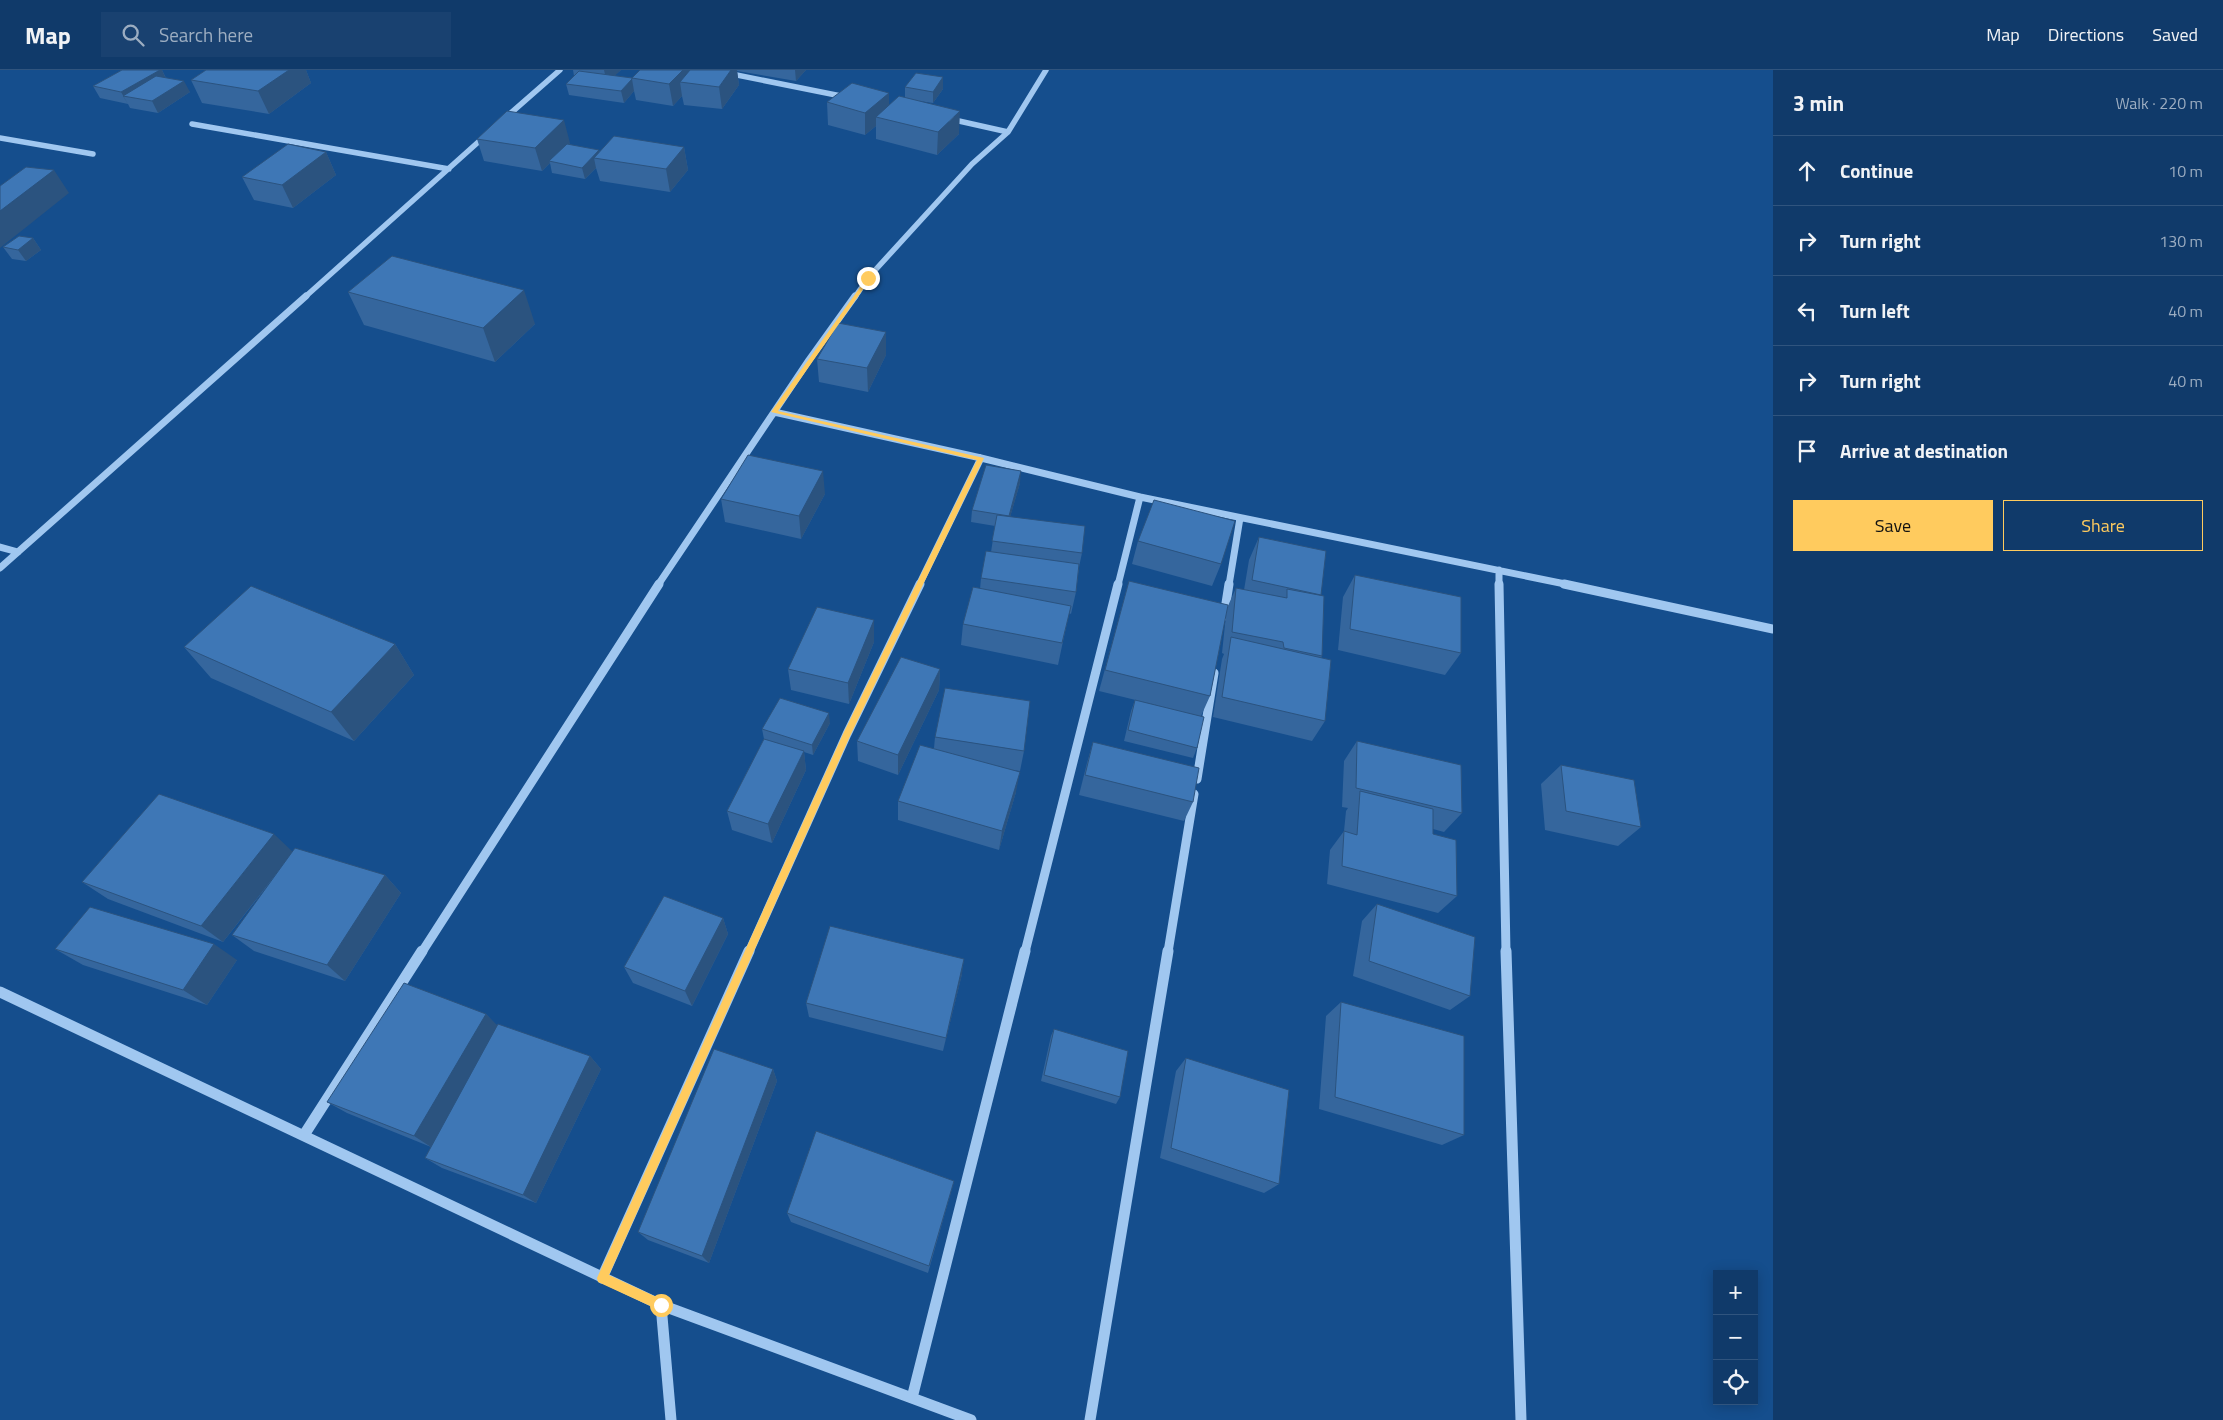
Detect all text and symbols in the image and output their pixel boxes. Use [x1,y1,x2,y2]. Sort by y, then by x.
search box [101,12,451,57]
text: Map [25,17,71,53]
text: Search here [159,20,253,49]
icon: search [119,21,147,49]
text: Map [1986,21,2020,48]
text: Directions [2048,21,2124,48]
text: Saved [2152,21,2198,48]
text: 3 min [1793,87,1844,119]
text: Walk · 220 m [2115,91,2203,115]
text: Continue [1840,156,1913,185]
icon: ahead [1793,157,1821,185]
text: 10 m [2168,159,2203,183]
text: Turn right [1840,226,1921,255]
icon: right [1793,227,1821,255]
text: 130 m [2159,229,2203,253]
route end [857,267,880,290]
text: Turn left [1840,296,1910,325]
icon: left [1793,297,1821,325]
text: 40 m [2168,299,2203,323]
text: Turn right [1840,366,1921,395]
icon: right [1793,367,1821,395]
text: 40 m [2168,369,2203,393]
text: Arrive at destination [1840,436,2008,465]
icon: arrive [1793,437,1821,465]
button: Save [1793,500,1993,551]
button: Share [2003,500,2203,551]
map controls [1713,1270,1758,1405]
button: + [1713,1270,1758,1315]
route start [650,1294,673,1317]
button: − [1713,1315,1758,1360]
button: locate [1713,1360,1758,1405]

